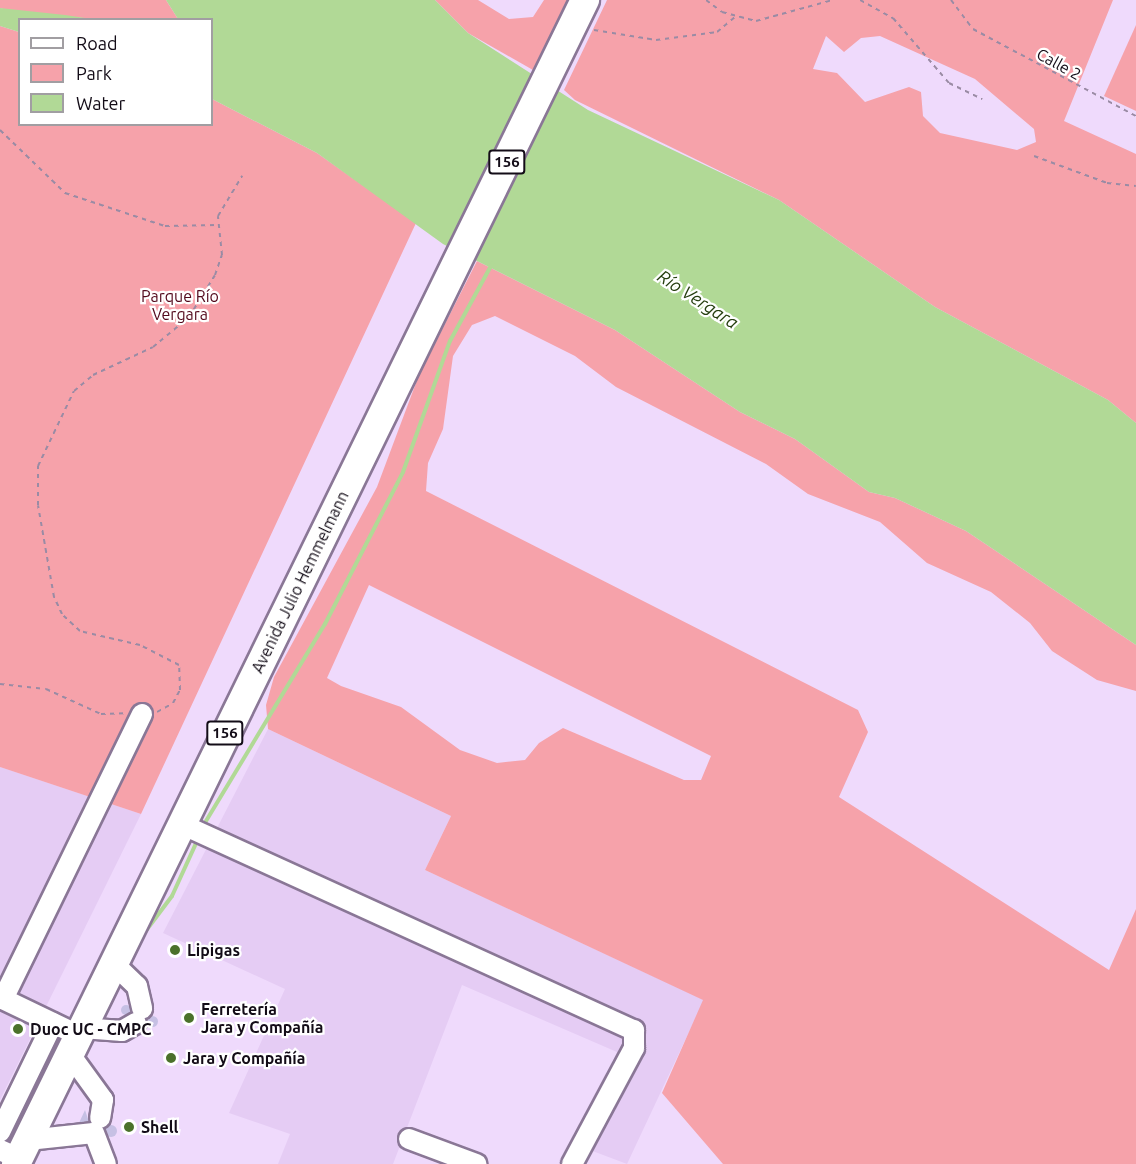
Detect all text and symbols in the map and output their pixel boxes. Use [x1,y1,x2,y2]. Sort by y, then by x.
legend [18,18,213,126]
text: Road [76,33,118,53]
street label: Calle 2 [1033,44,1085,84]
text: Park [76,63,112,83]
text: Water [76,93,125,113]
road number: 156 [488,150,526,174]
water label: Río Vergara [654,265,742,333]
park label: Parque Río Vergara [141,286,219,324]
street label: Avenida Julio Hemmelmann [248,488,352,676]
road number: 156 [206,721,244,745]
place label: Lipigas [187,940,240,960]
marker: Lipigas [168,943,182,957]
place label: Ferretería Jara y Compañía [201,999,323,1037]
marker: Ferretería Jara y Compañía [182,1011,196,1025]
place label: Duoc UC - CMPC [30,1019,151,1039]
marker: Duoc UC - CMPC [11,1022,25,1036]
place label: Jara y Compañía [183,1048,305,1068]
marker: Jara y Compañía [164,1051,178,1065]
place label: Shell [141,1117,178,1137]
marker: Shell [122,1120,136,1134]

